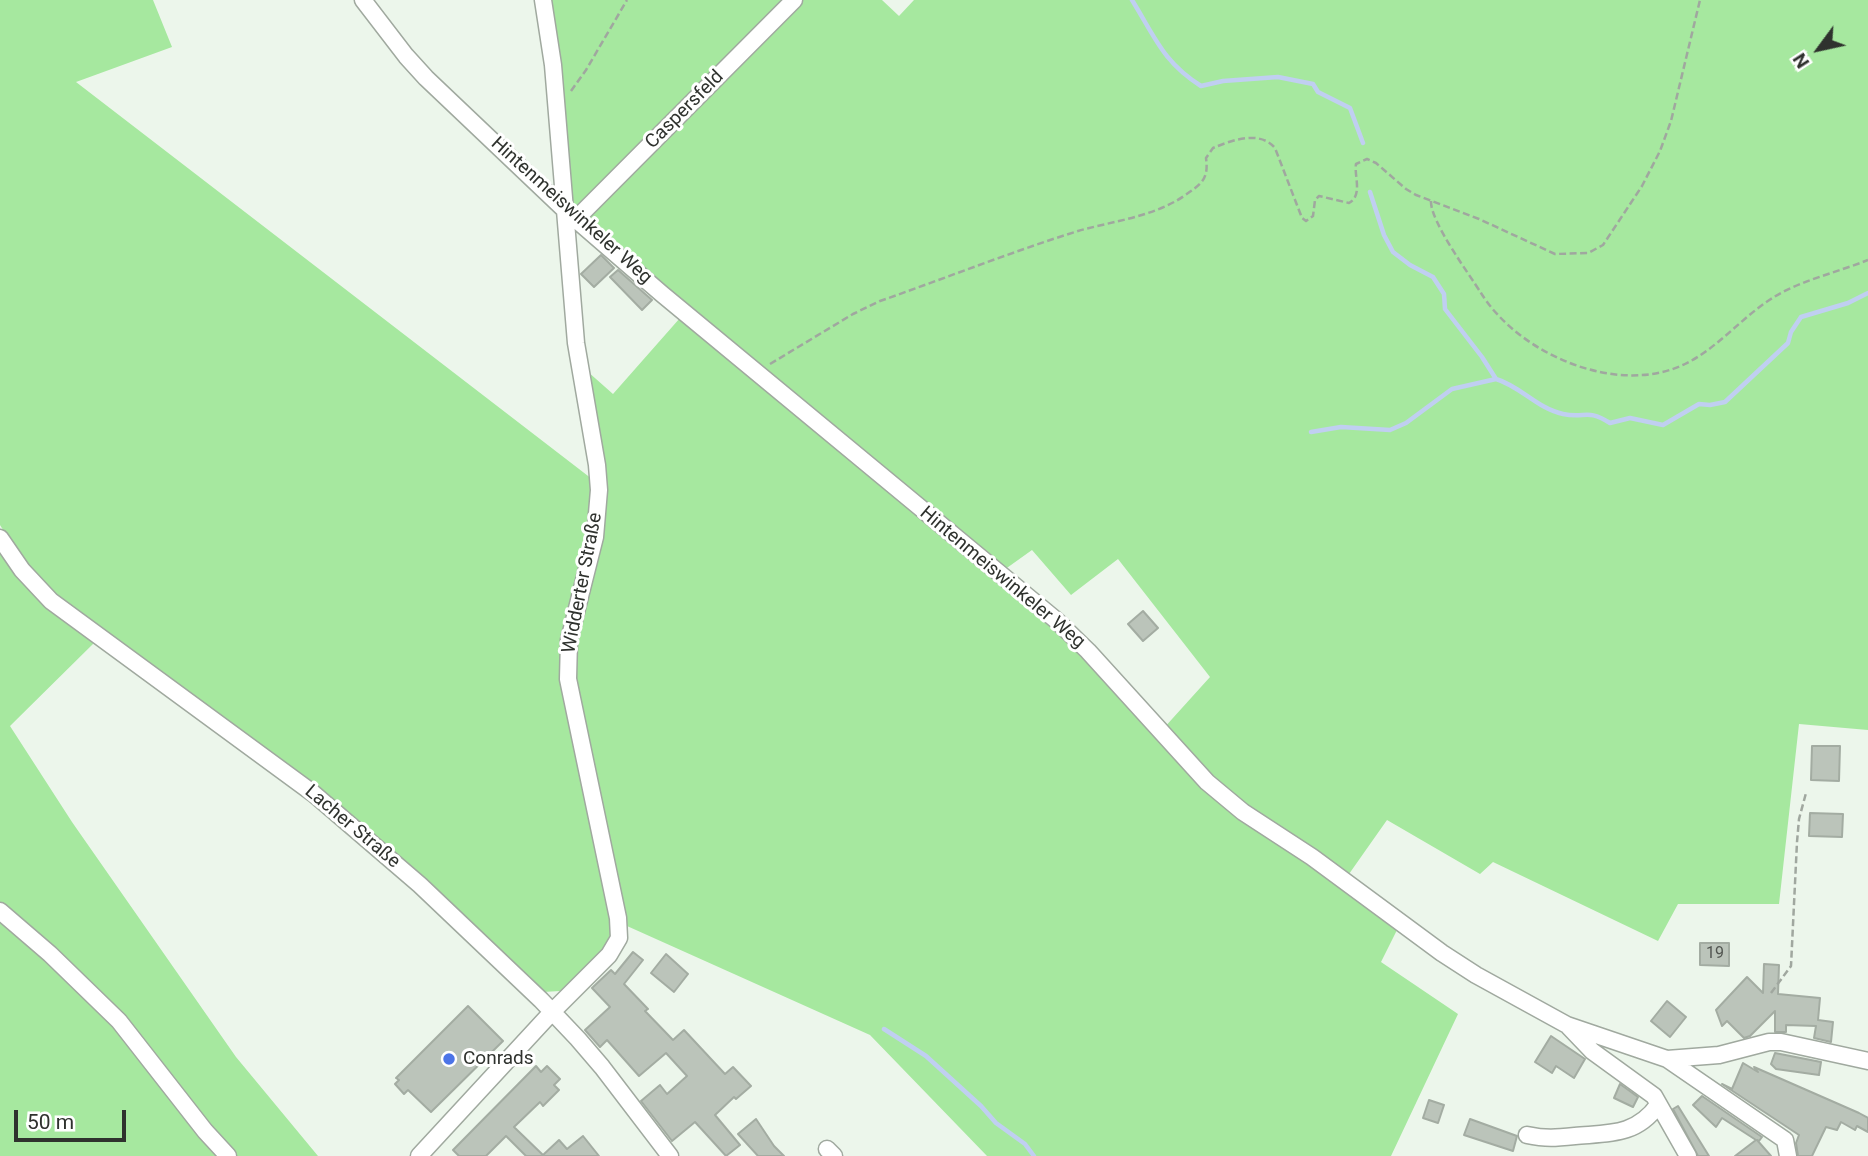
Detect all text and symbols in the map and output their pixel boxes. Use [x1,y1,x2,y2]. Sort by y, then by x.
north arrow [1784,14,1854,84]
text: N [1788,49,1814,73]
street label: Caspersfeld [641,66,729,154]
street label: Hintenmeiswinkeler Weg [486,133,656,289]
street label: Hintenmeiswinkeler Weg [915,502,1089,654]
street label: Widderter Straße [558,511,608,655]
street label: Lacher Straße [300,781,404,873]
house number: 19 [1706,944,1724,964]
place label: Conrads [463,1048,534,1070]
marker: Conrads [441,1051,457,1067]
scale bar [18,1096,130,1140]
text: 50 m [27,1110,74,1134]

